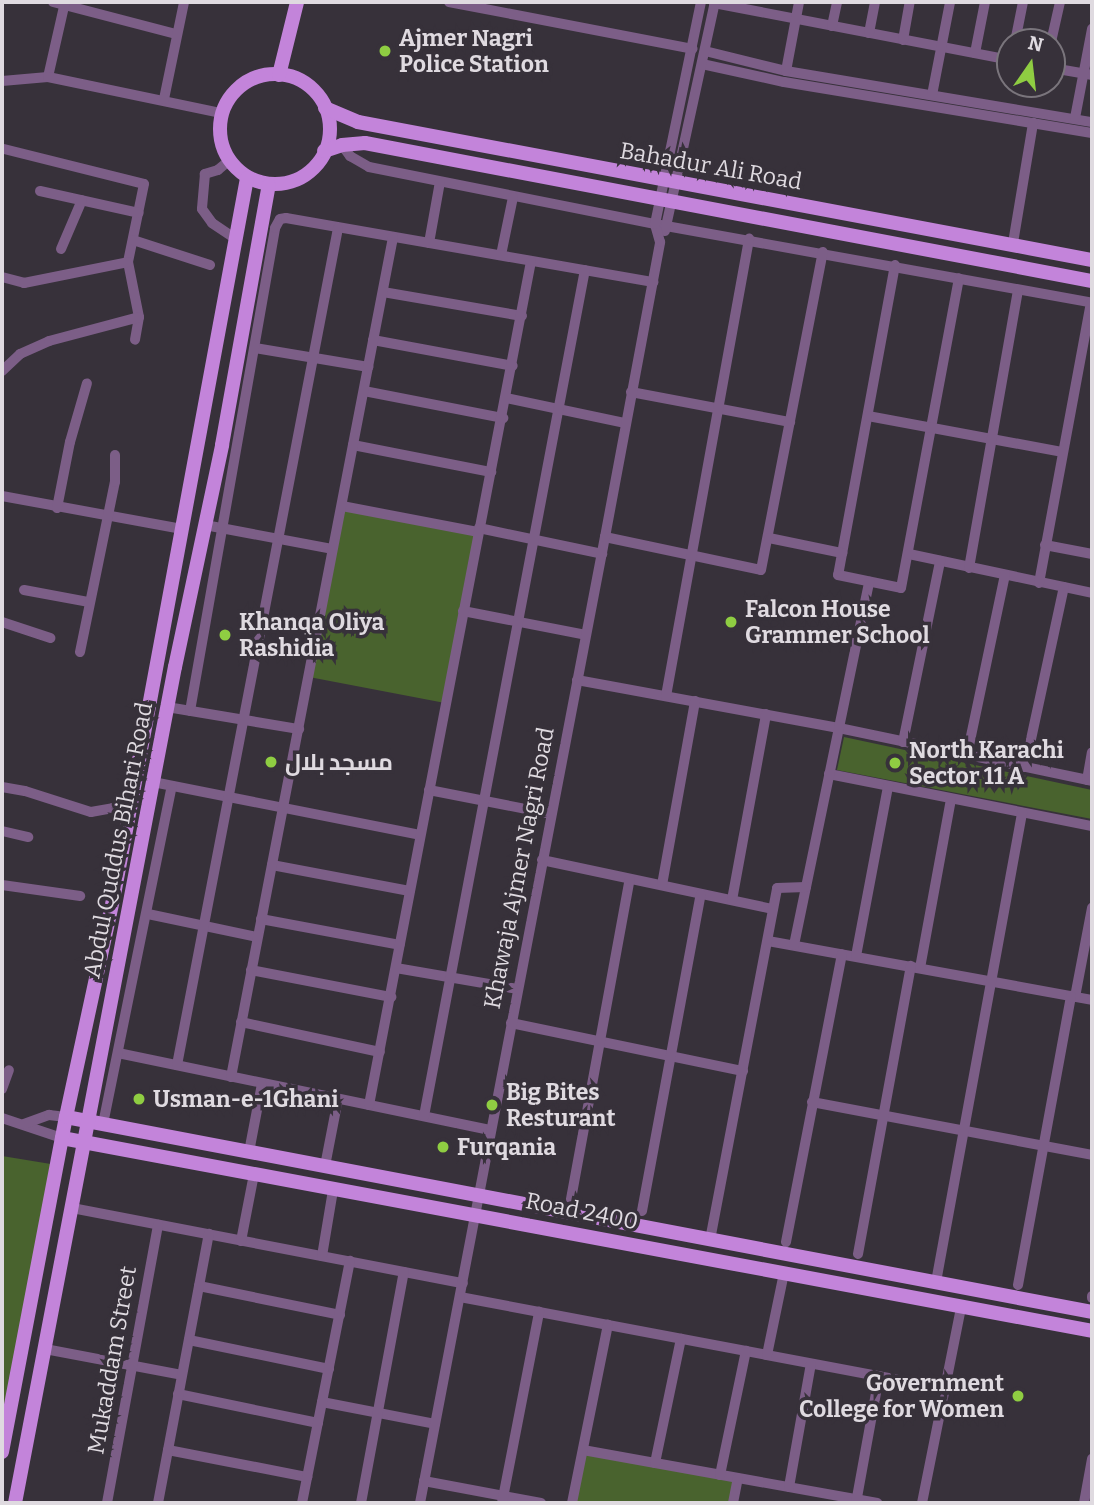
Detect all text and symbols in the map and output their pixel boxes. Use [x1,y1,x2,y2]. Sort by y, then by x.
place label: Ajmer Nagri Police Station [399,24,549,78]
north arrow [996,28,1066,98]
text: N [1026,31,1046,57]
marker: Ajmer Nagri Police Station [377,43,393,59]
street label: Bahadur Ali Road [618,136,804,196]
place label: Falcon House Grammer School [745,595,930,649]
place label: Khanqa Oliya Rashidia [239,608,384,662]
marker: Falcon House Grammer School [723,614,739,630]
marker: Khanqa Oliya Rashidia [217,627,233,643]
street label: Abdul Quddus Bihari Road [78,700,158,980]
street label: Khawaja Ajmer Nagri Road [478,725,560,1011]
place label: North Karachi Sector 11 A [909,736,1064,790]
place label: مسجد بلال [285,748,393,776]
marker: مسجد بلال [263,754,279,770]
marker: North Karachi Sector 11 A [887,755,903,771]
place label: Big Bites Resturant [506,1078,615,1132]
place label: Usman-e-1Ghani [153,1085,339,1113]
marker: Usman-e-1Ghani [131,1091,147,1107]
marker: Big Bites Resturant [484,1097,500,1113]
place label: Furqania [457,1133,556,1161]
marker: Furqania [435,1139,451,1155]
street label: Road 2400 [523,1187,641,1235]
street label: Mukaddam Street [82,1264,142,1456]
place label: Government College for Women [799,1369,1004,1423]
marker: Government College for Women [1010,1388,1026,1404]

